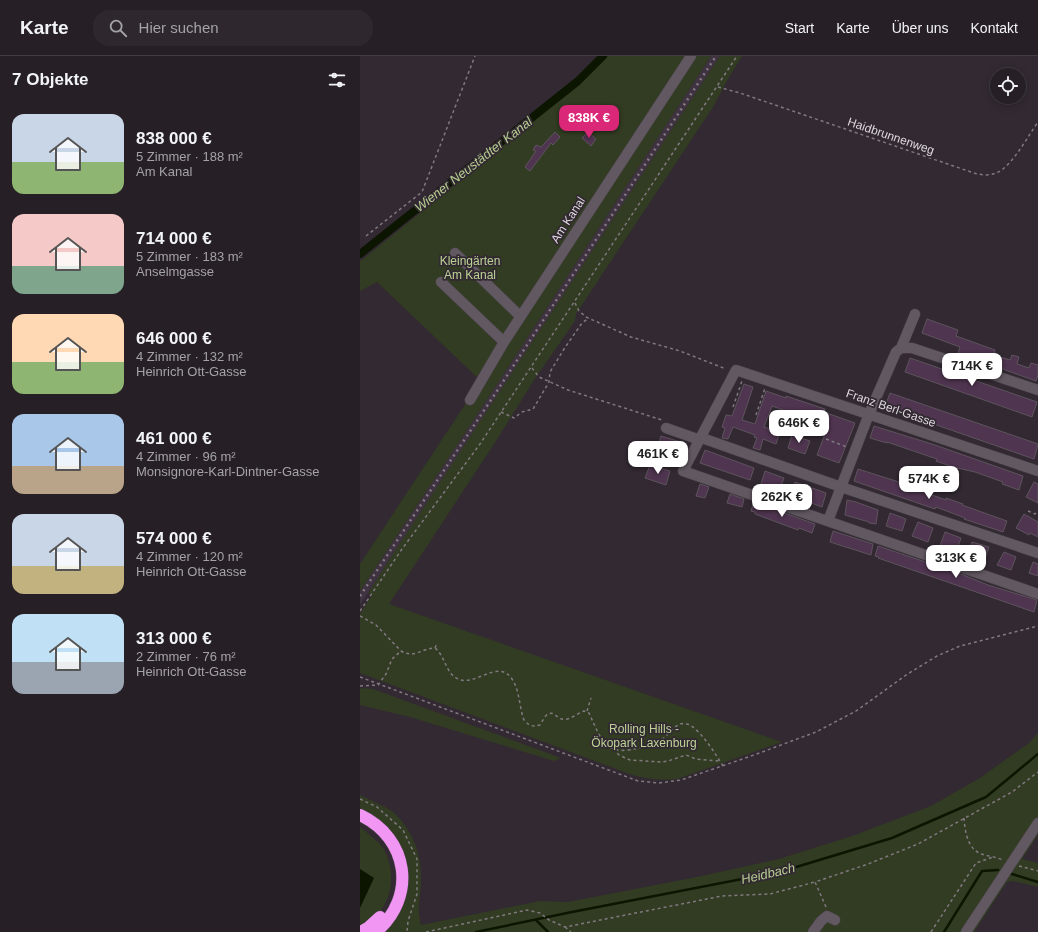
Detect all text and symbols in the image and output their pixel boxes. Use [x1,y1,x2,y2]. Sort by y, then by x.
search box [93,10,373,46]
text: Karte [20,17,69,38]
icon: search [107,17,129,39]
text: Hier suchen [139,19,219,36]
text: Start [785,20,814,36]
text: Karte [836,20,870,36]
text: Über uns [892,20,949,36]
text: Kontakt [971,20,1018,36]
map controls [990,68,1026,104]
button: locate [990,68,1026,104]
icon: filters [326,69,348,91]
text: 7 Objekte [12,70,89,89]
pin: 838K € [556,105,622,139]
text: 838K € [568,110,610,125]
water label: Wiener Neustädter Kanal [412,113,536,215]
street label: Haidbrunnenweg [846,115,936,157]
text: 838 000 € [136,129,212,148]
icon: home [44,130,92,178]
text: 5 Zimmer · 188 m² [136,149,243,164]
text: Am Kanal [136,164,192,179]
street label: Am Kanal [548,194,588,246]
text: 714 000 € [136,229,212,248]
icon: home [44,230,92,278]
text: 5 Zimmer · 183 m² [136,249,243,264]
park label: Kleingärten Am Kanal [440,254,500,282]
text: Anselmgasse [136,264,214,279]
text: 646 000 € [136,329,212,348]
icon: home [44,330,92,378]
text: 4 Zimmer · 132 m² [136,349,243,364]
pin: 714K € [939,353,1005,387]
text: 714K € [951,358,993,373]
text: Heinrich Ott-Gasse [136,364,247,379]
street label: Franz Berl-Gasse [844,386,938,430]
pin: 646K € [766,410,832,444]
text: 646K € [778,415,820,430]
text: 461 000 € [136,429,212,448]
icon: home [44,430,92,478]
pin: 461K € [625,441,691,475]
text: 461K € [637,446,679,461]
text: 4 Zimmer · 96 m² [136,449,236,464]
text: Monsignore-Karl-Dintner-Gasse [136,464,320,479]
pin: 574K € [896,466,962,500]
text: 574K € [908,471,950,486]
pin: 262K € [749,484,815,518]
text: 262K € [761,489,803,504]
text: 574 000 € [136,529,212,548]
icon: home [44,530,92,578]
pin: 313K € [923,545,989,579]
text: 4 Zimmer · 120 m² [136,549,243,564]
text: 313K € [935,550,977,565]
text: Heinrich Ott-Gasse [136,564,247,579]
text: 313 000 € [136,629,212,648]
icon: home [44,630,92,678]
text: 2 Zimmer · 76 m² [136,649,236,664]
text: Heinrich Ott-Gasse [136,664,247,679]
park label: Rolling Hills - Ökopark Laxenburg [591,722,697,750]
water label: Heidbach [740,860,797,887]

